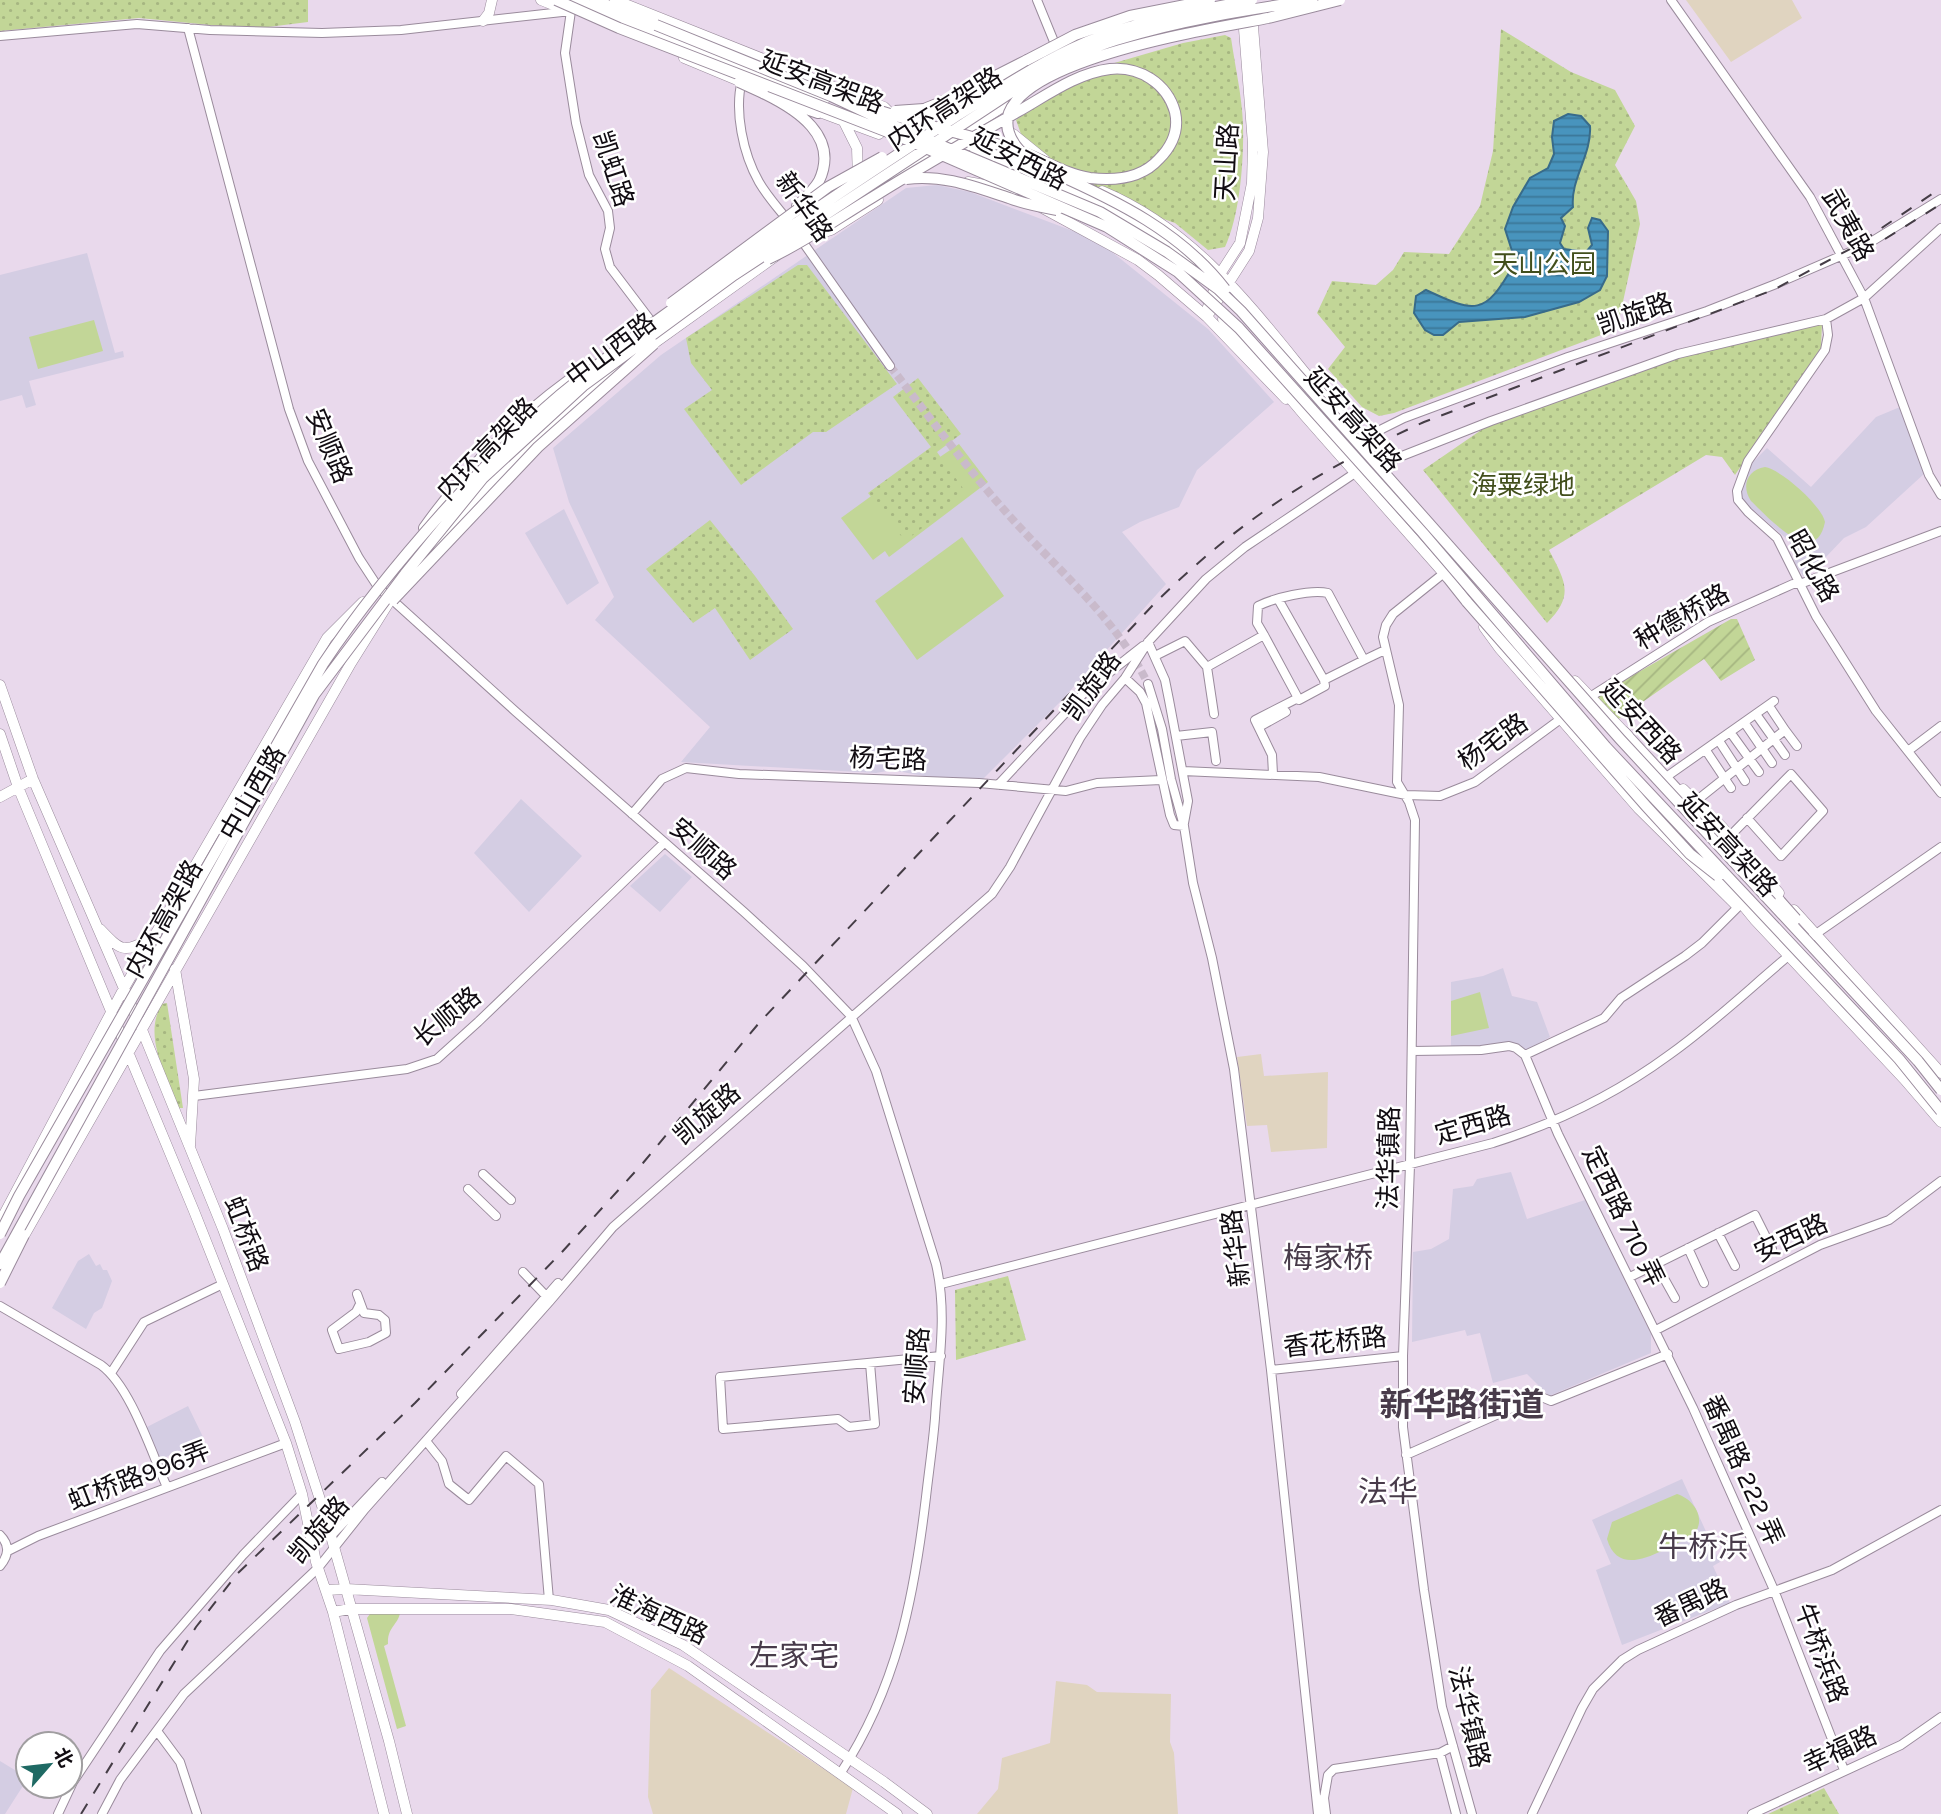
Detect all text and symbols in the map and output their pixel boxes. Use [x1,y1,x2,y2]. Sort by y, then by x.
street label: 延安高架路 [756,44,888,120]
street label: 内环高架路 [882,61,1008,157]
street label: 延安西路 [966,122,1072,196]
street label: 天山路 [1209,122,1245,202]
street label: 凯虹路 [586,127,640,211]
street label: 新华路 [769,166,839,248]
street label: 武夷路 [1816,183,1880,267]
park label: 天山公园 [1492,249,1596,280]
street label: 凯旋路 [1593,287,1677,341]
street label: 中山西路 [560,306,662,394]
street label: 延安高架路 [1298,361,1408,479]
street label: 内环高架路 [431,391,543,507]
street label: 安顺路 [299,404,359,488]
park label: 海粟绿地 [1471,470,1575,501]
street label: 昭化路 [1781,524,1845,608]
street label: 种德桥路 [1629,578,1735,656]
street label: 凯旋路 [1057,645,1127,727]
street label: 延安西路 [1594,673,1688,771]
street label: 杨宅路 [1452,707,1534,777]
street label: 中山西路 [214,740,292,846]
street label: 杨宅路 [848,742,928,776]
street label: 延安高架路 [1672,787,1784,903]
street label: 安顺路 [663,812,743,886]
street label: 内环高架路 [119,855,209,983]
street label: 长顺路 [407,980,487,1054]
street label: 凯旋路 [667,1077,747,1151]
street label: 定西路 [1431,1099,1515,1151]
street label: 法华镇路 [1373,1106,1405,1210]
street label: 定西路 710 弄 [1576,1141,1670,1291]
street label: 虹桥路 [218,1192,274,1276]
street label: 新华路 [1216,1207,1256,1289]
street label: 安西路 [1749,1207,1833,1269]
district label: 梅家桥 [1283,1240,1373,1276]
street label: 香花桥路 [1282,1321,1388,1363]
street label: 安顺路 [899,1326,935,1406]
district label: 新华路街道 [1380,1386,1545,1424]
street label: 番禺路 222 弄 [1696,1390,1790,1550]
street label: 虹桥路996弄 [64,1435,214,1517]
district label: 法华 [1358,1474,1418,1510]
street label: 凯旋路 [282,1490,356,1570]
district label: 牛桥浜 [1658,1529,1748,1565]
street label: 番禺路 [1649,1572,1733,1634]
street label: 淮海西路 [605,1579,713,1651]
street label: 牛桥浜路 [1788,1599,1854,1707]
district label: 左家宅 [749,1638,839,1674]
street label: 法华镇路 [1442,1663,1496,1771]
street label: 幸福路 [1798,1719,1882,1781]
north arrow [14,1730,84,1800]
text: 北 [49,1744,77,1771]

